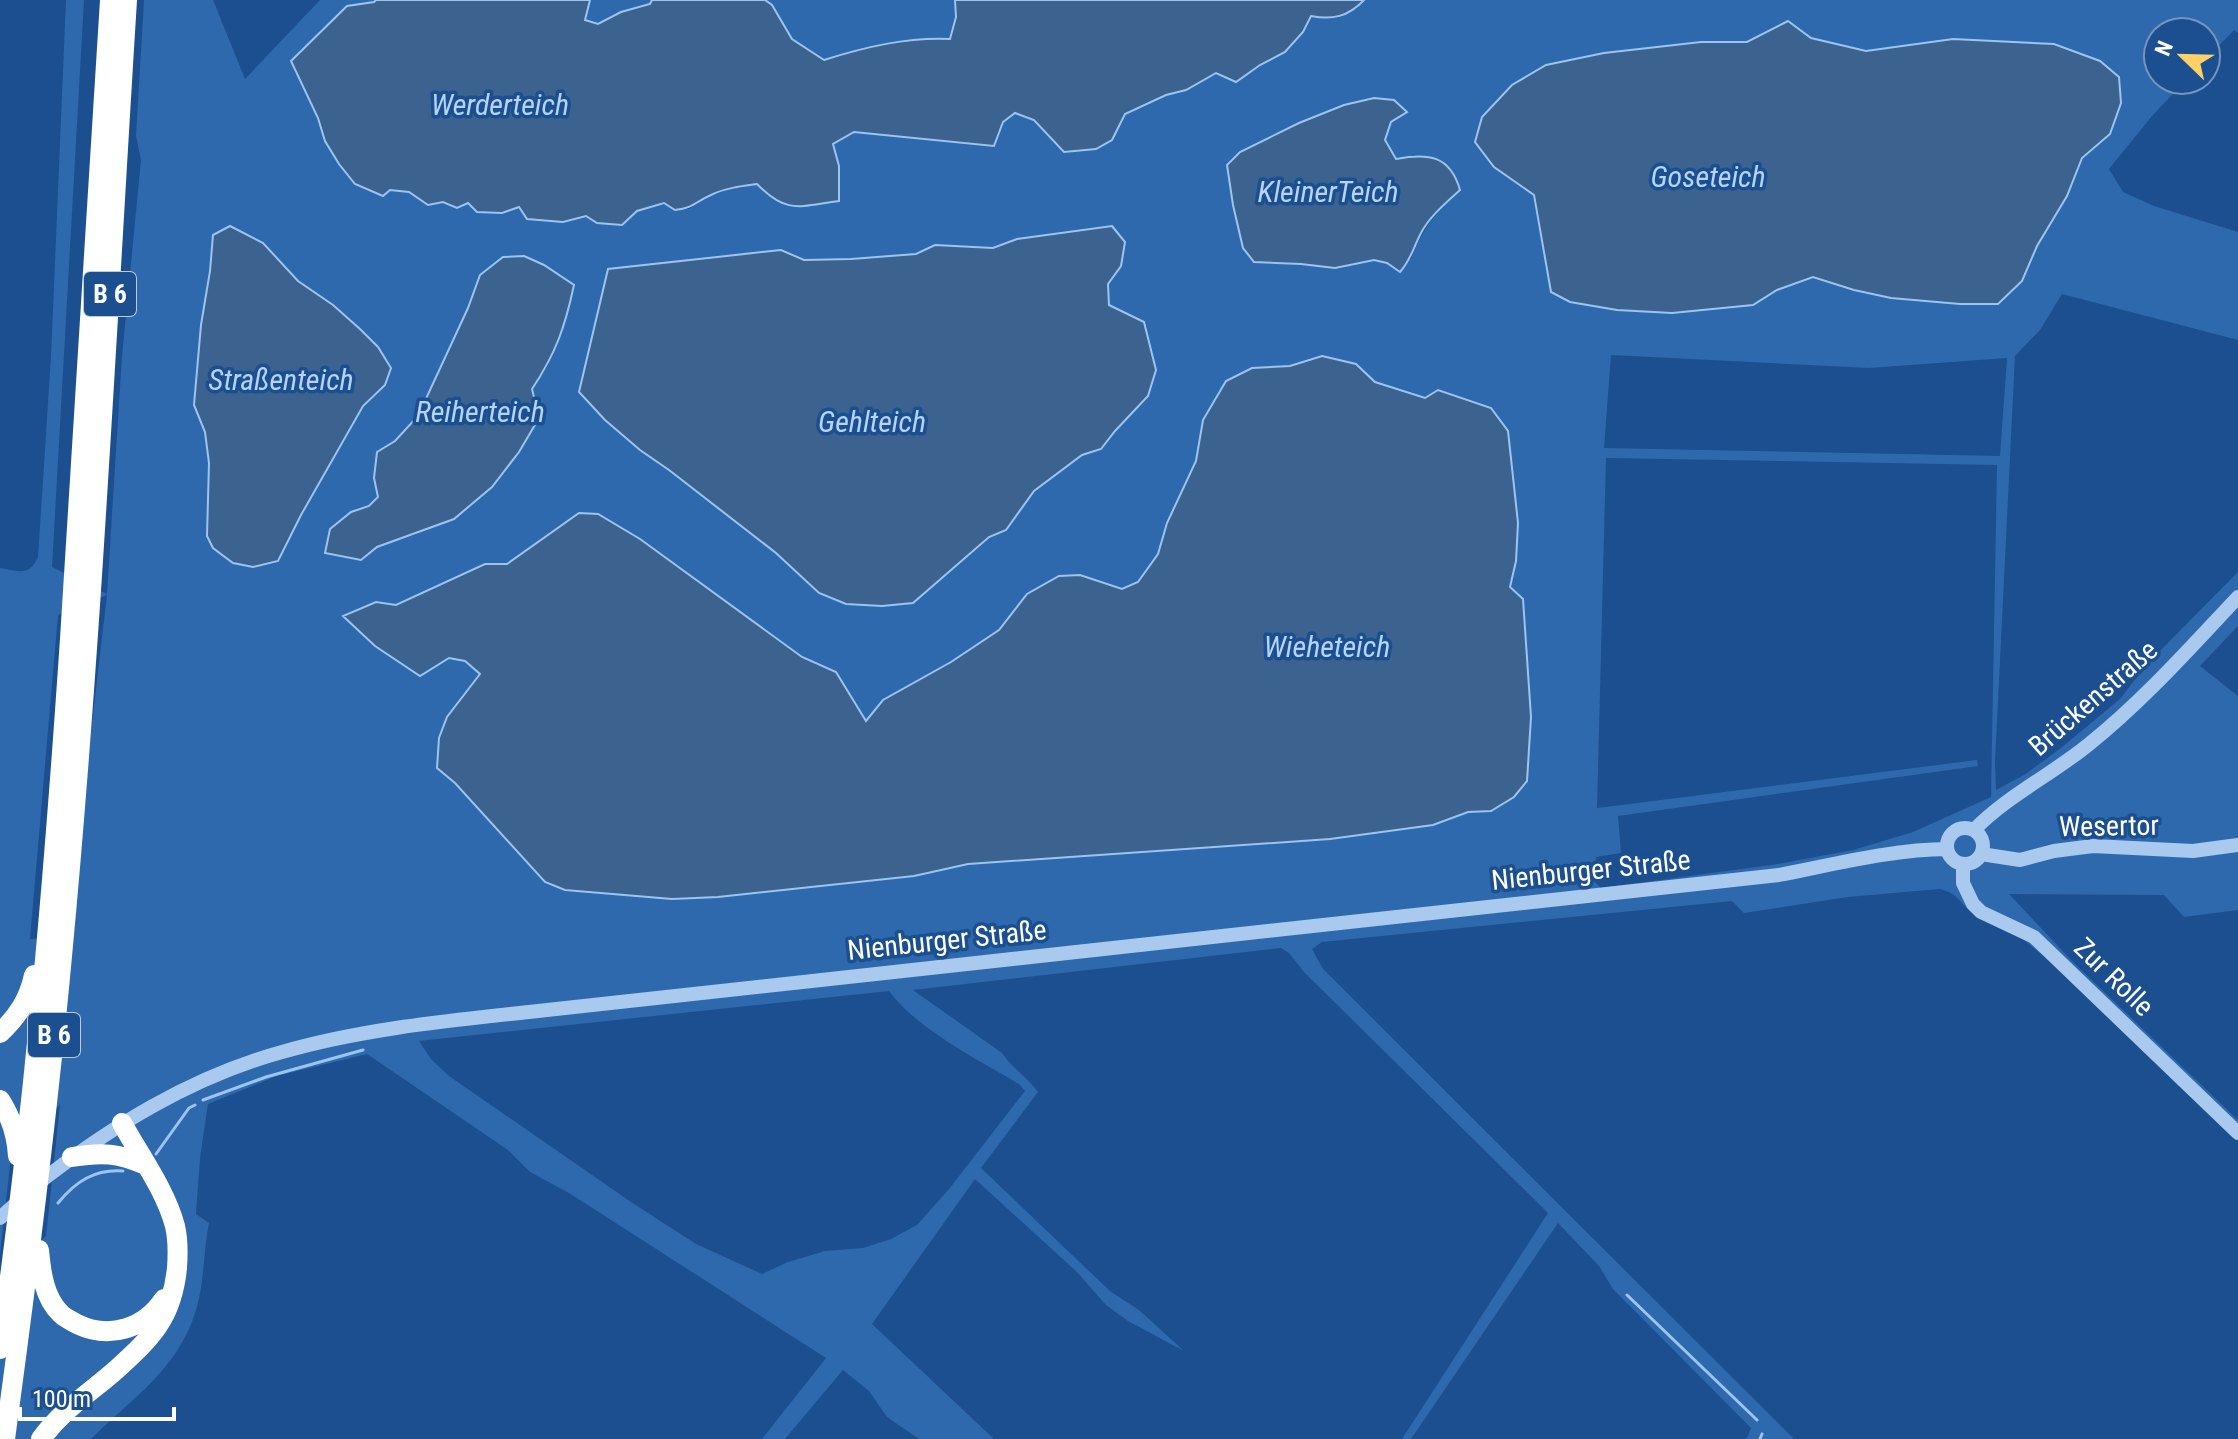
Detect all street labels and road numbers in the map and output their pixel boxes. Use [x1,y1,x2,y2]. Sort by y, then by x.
road number: B 6 [84,272,136,316]
street label: Brückenstraße [2022,633,2164,763]
street label: Wesertor [2059,809,2159,843]
street label: Nienburger Straße [1490,843,1692,897]
street label: Nienburger Straße [846,913,1048,967]
street label: Zur Rolle [2067,931,2161,1023]
road number: B 6 [28,1013,80,1057]

